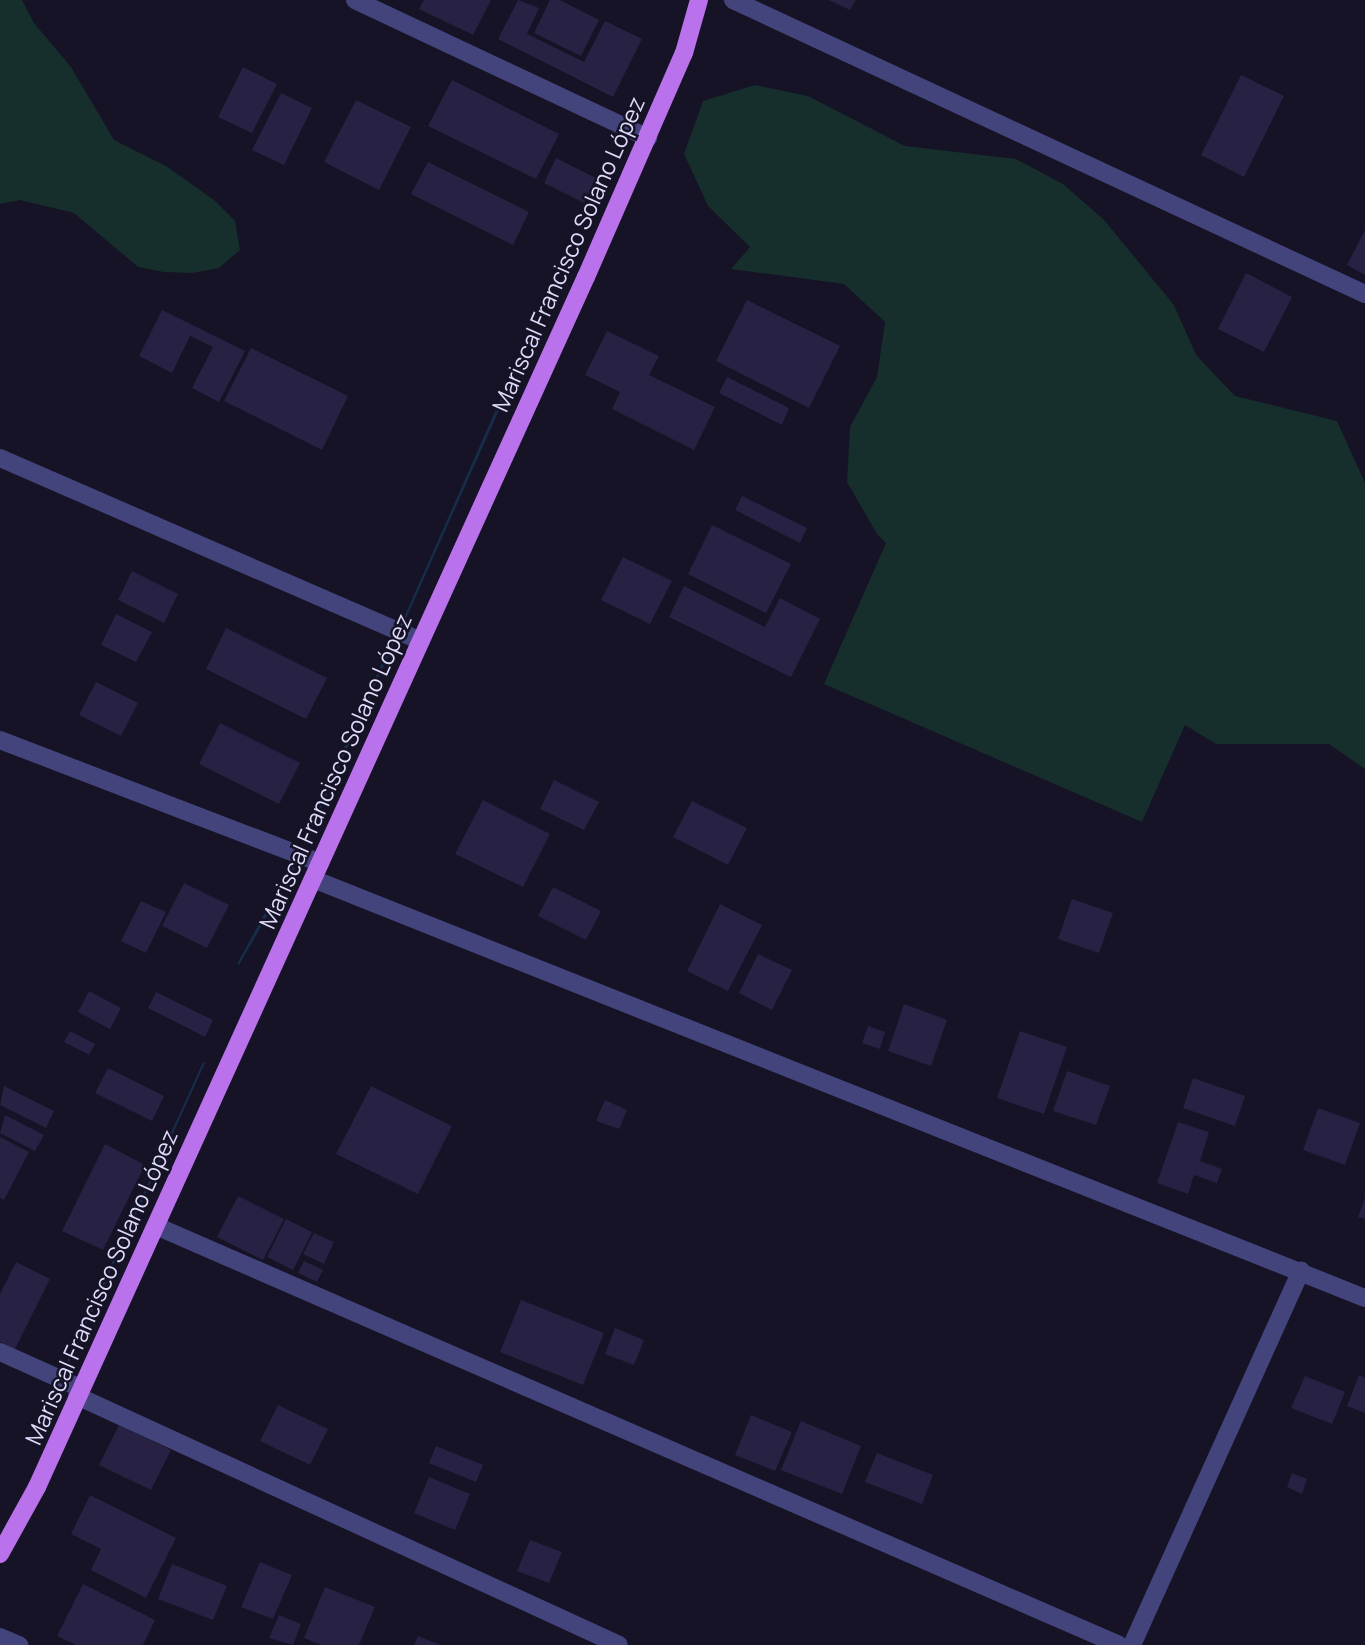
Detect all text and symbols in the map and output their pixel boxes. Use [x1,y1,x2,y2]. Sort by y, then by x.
street label: Mariscal Francisco Solano López [486,92,650,416]
street label: Mariscal Francisco Solano López [253,609,417,933]
street label: Mariscal Francisco Solano López [19,1125,183,1449]

